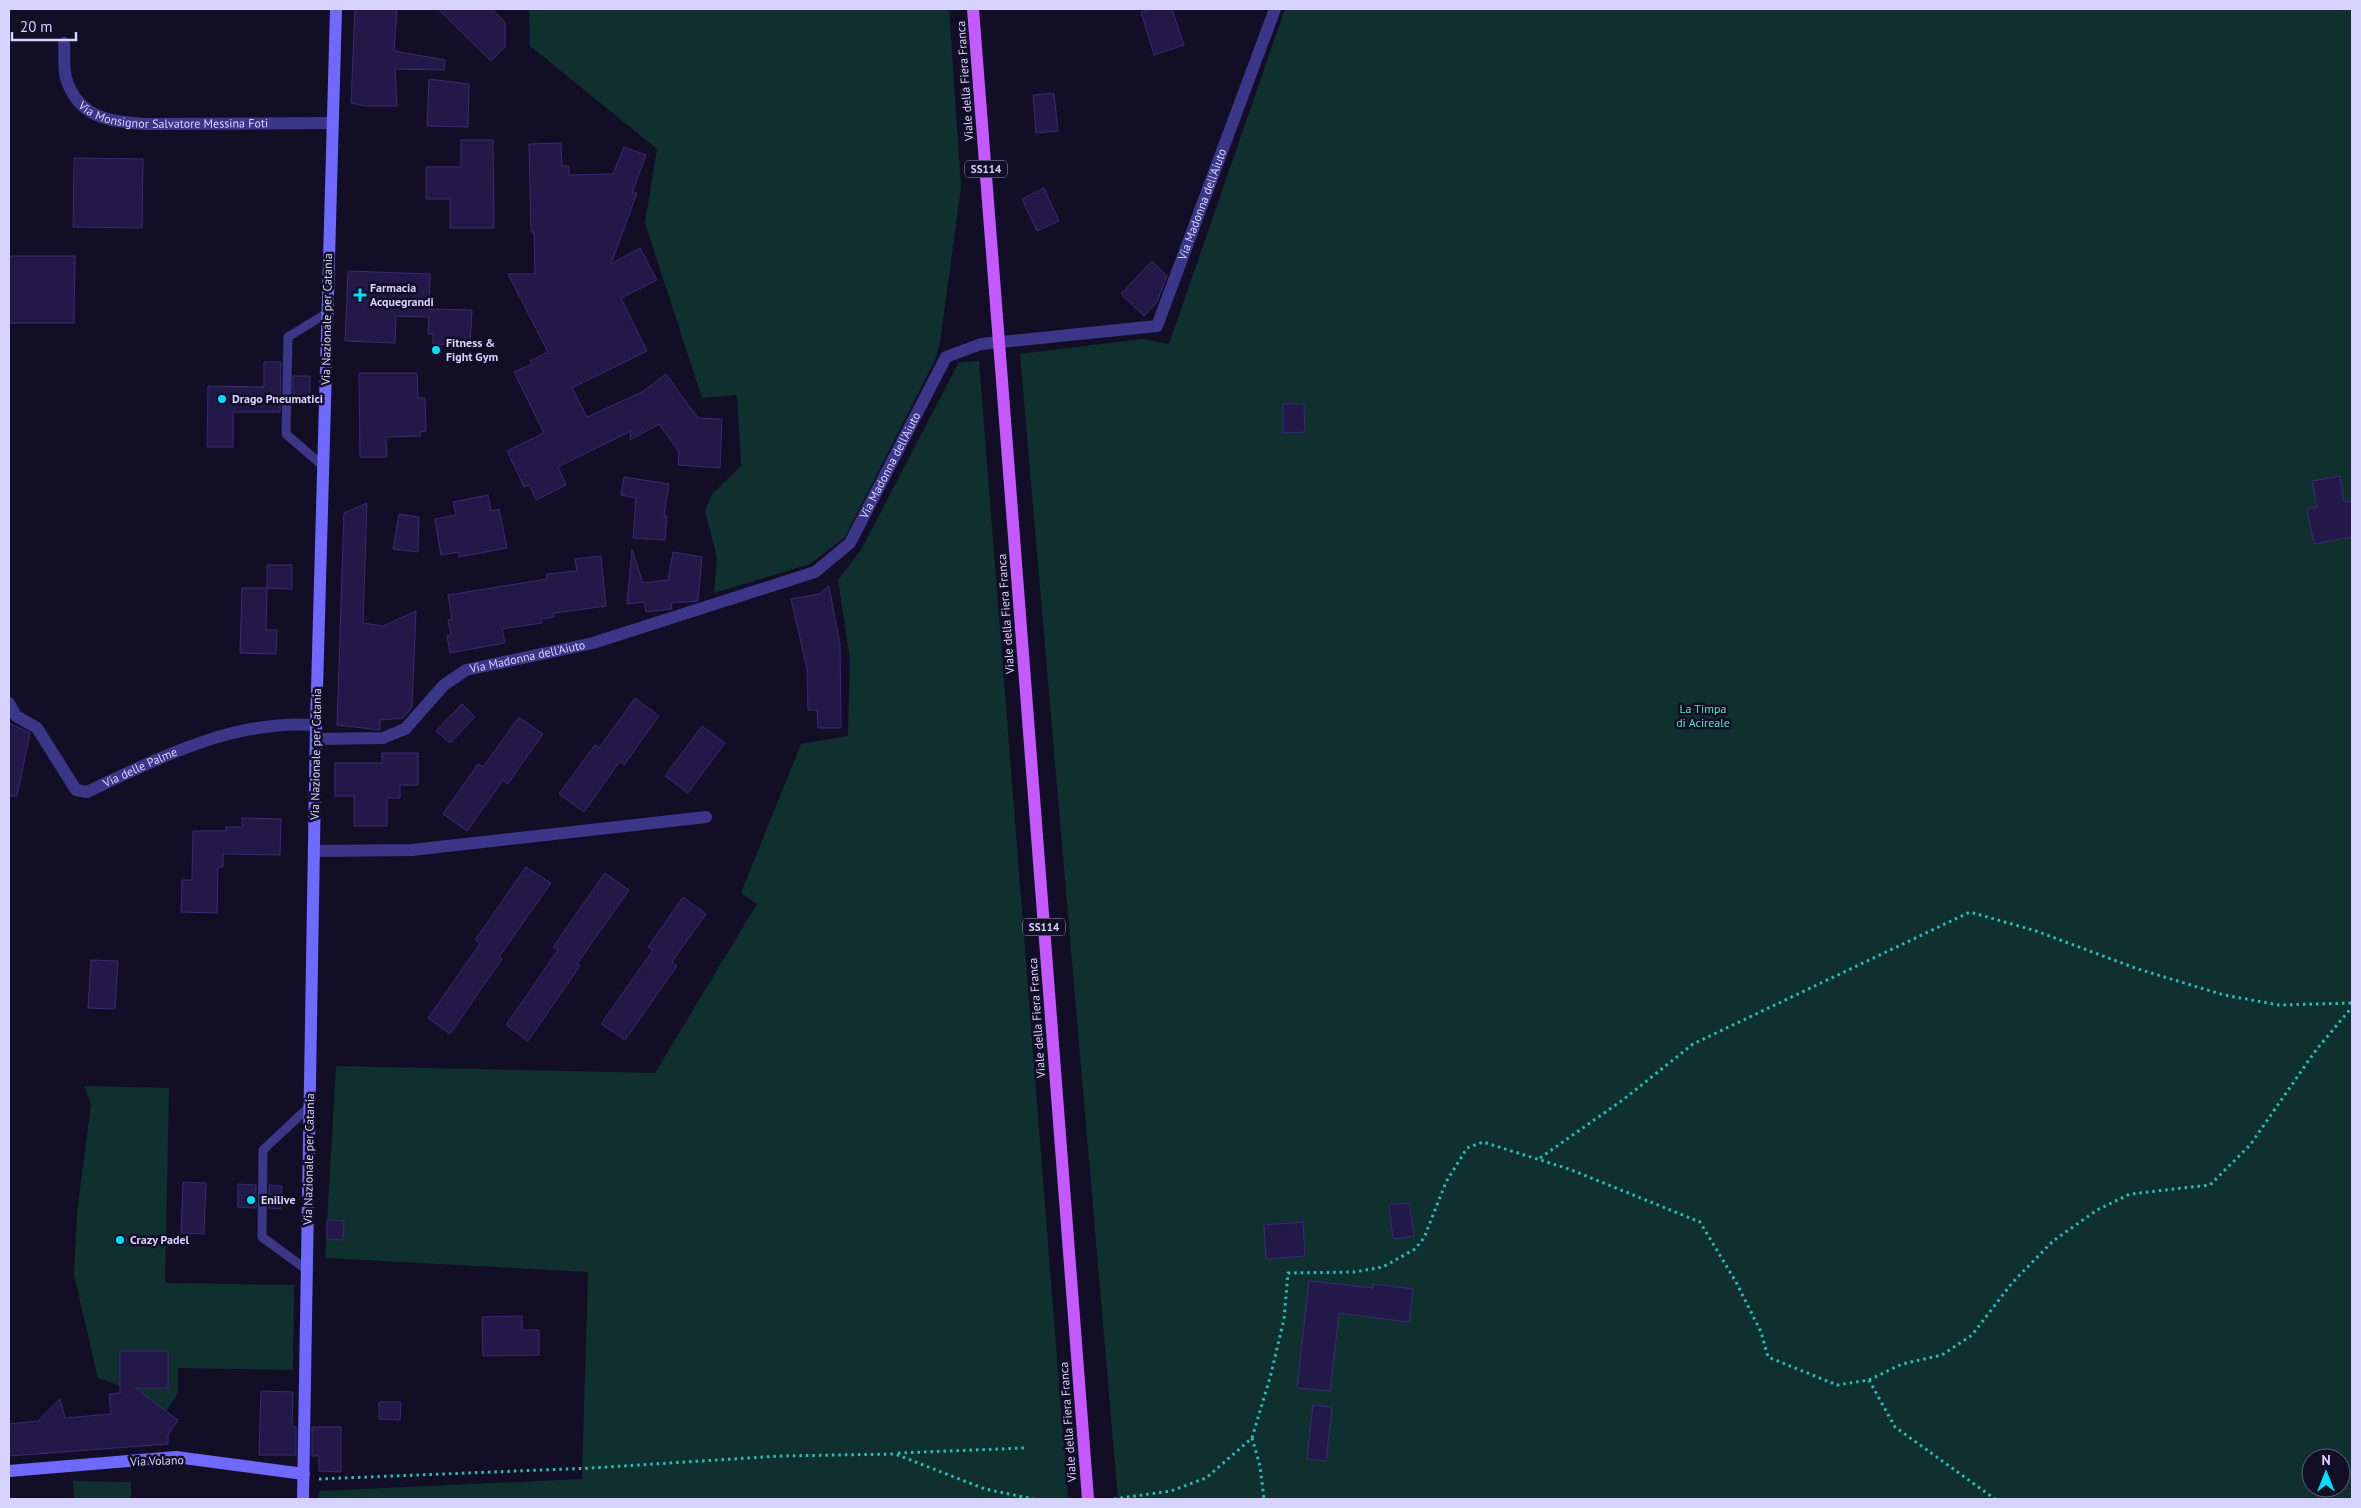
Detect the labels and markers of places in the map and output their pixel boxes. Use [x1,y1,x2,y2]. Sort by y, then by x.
place label: Farmacia Acquegrandi [370,280,434,309]
marker: Farmacia Acquegrandi [354,289,366,301]
place label: Fitness & Fight Gym [446,335,498,364]
marker: Fitness & Fight Gym [430,344,442,356]
place label: Drago Pneumatici [232,391,323,406]
marker: Drago Pneumatici [216,393,228,405]
place label: Enilive [261,1192,296,1207]
marker: Enilive [245,1194,257,1206]
place label: Crazy Padel [130,1232,190,1247]
marker: Crazy Padel [114,1234,126,1246]

